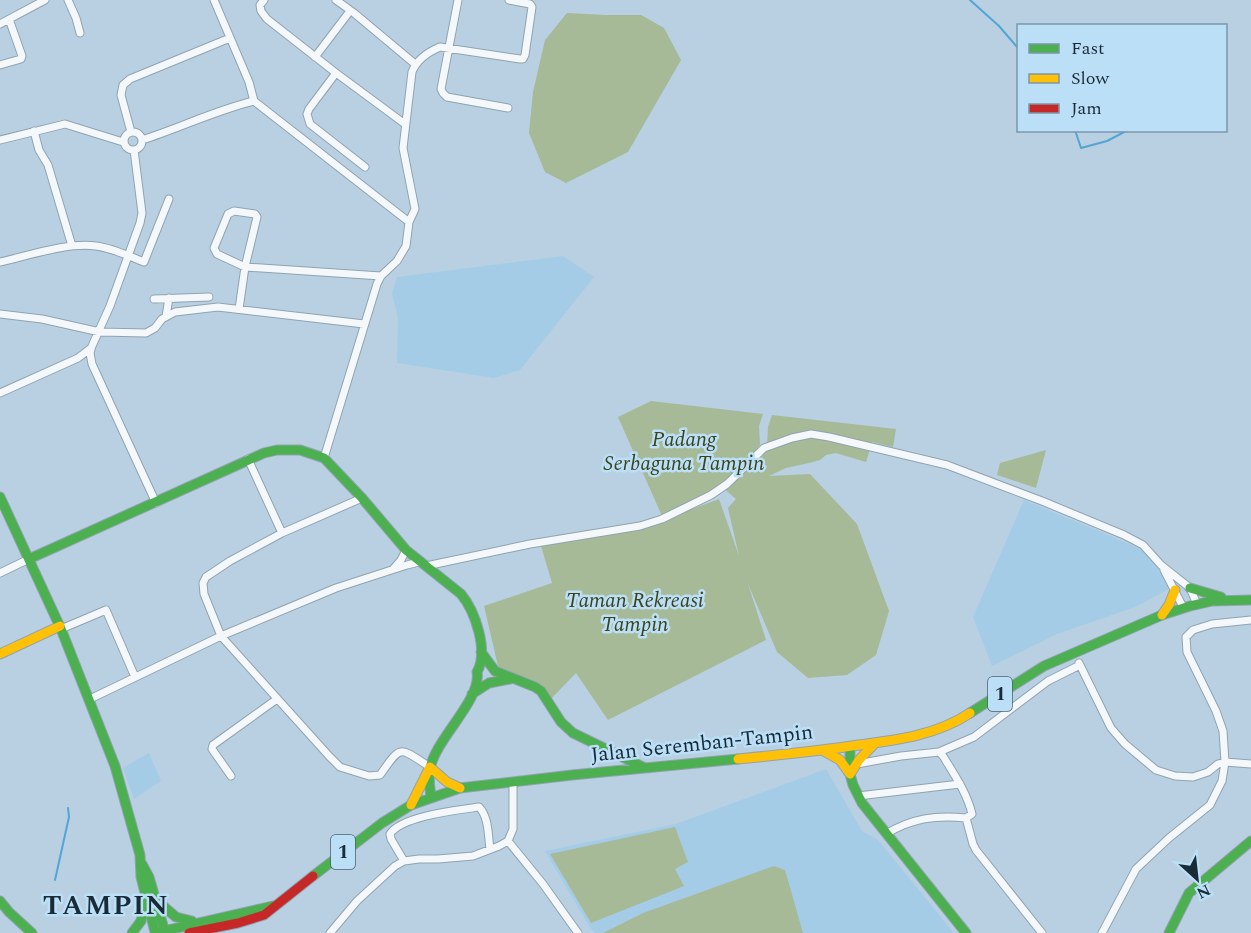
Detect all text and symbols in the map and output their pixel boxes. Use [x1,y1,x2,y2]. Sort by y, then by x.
legend [1017,24,1227,132]
text: Fast [1071,35,1104,62]
text: Slow [1071,65,1110,92]
text: Jam [1071,95,1102,122]
park label: Padang Serbaguna Tampin [603,424,765,480]
park label: Taman Rekreasi Tampin [566,585,704,641]
road number: 1 [988,677,1012,711]
street label: Jalan Seremban-Tampin [589,716,815,772]
road number: 1 [331,835,355,869]
north arrow [1167,849,1227,909]
text: N [1192,878,1215,905]
district label: TAMPIN [43,885,169,927]

